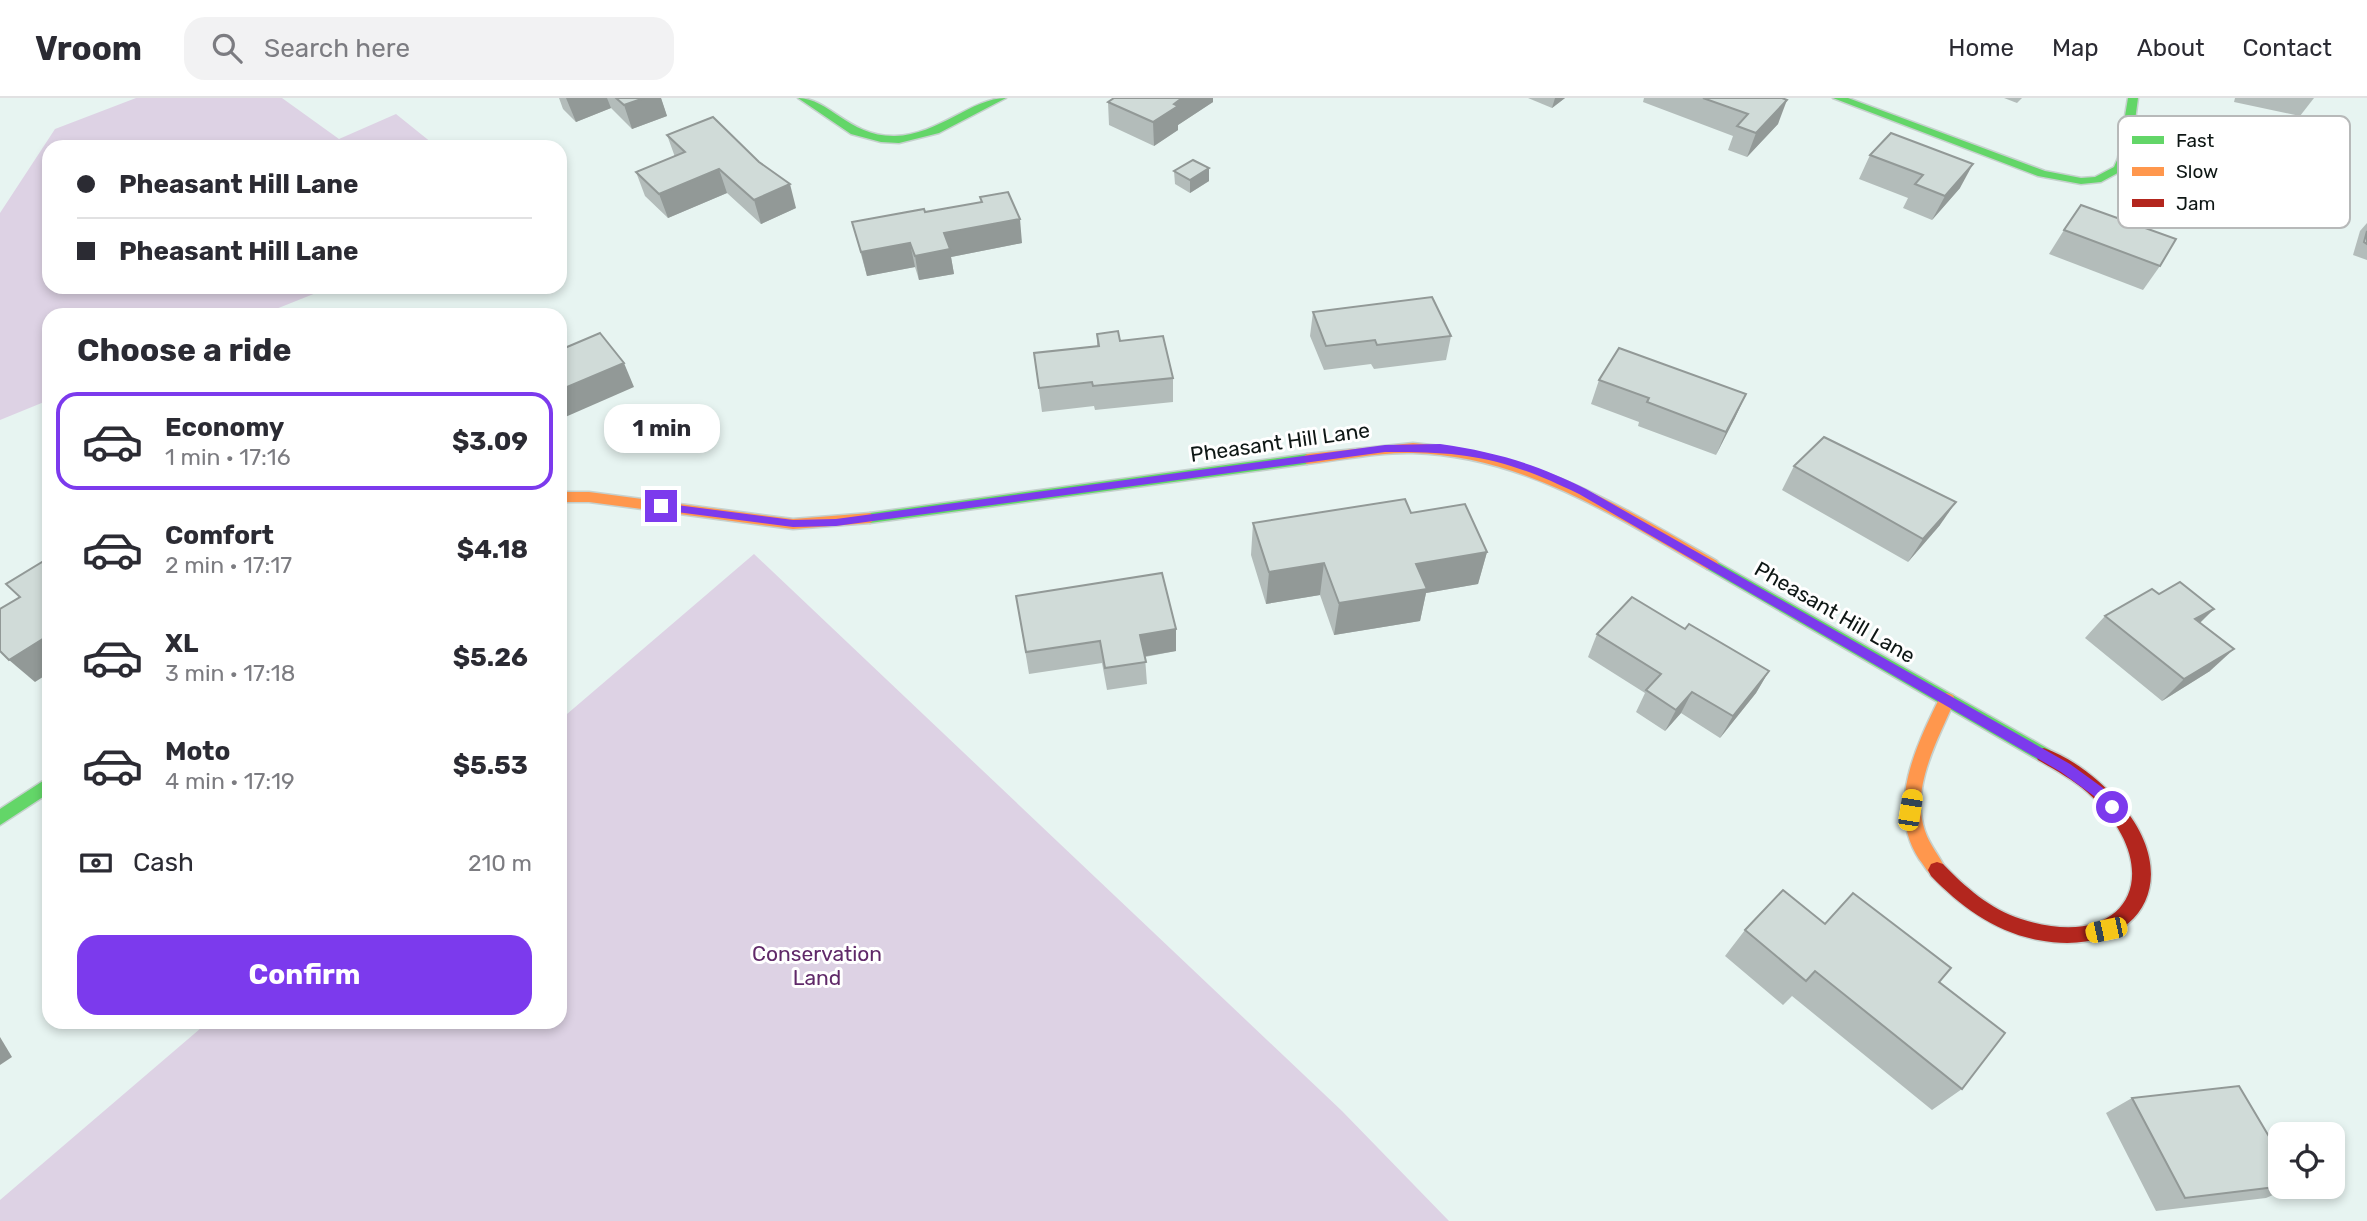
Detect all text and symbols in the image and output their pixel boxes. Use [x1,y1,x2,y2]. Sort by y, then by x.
search box [184,17,674,80]
text: Vroom [35,29,142,68]
icon: search [208,29,246,67]
text: Search here [264,33,410,64]
text: Home [1948,34,2014,62]
text: Map [2052,34,2099,62]
text: About [2137,34,2205,62]
text: Contact [2243,34,2332,62]
legend [2118,116,2350,228]
text: Fast [2176,129,2215,152]
text: Slow [2176,160,2218,183]
text: Pheasant Hill Lane [119,169,358,200]
text: Jam [2176,192,2215,215]
text: Pheasant Hill Lane [119,236,358,267]
text: Choose a ride [77,331,291,369]
callout: 1 min [603,404,719,454]
icon: car [81,410,144,473]
text: Economy [165,412,284,443]
text: 1 min [633,414,691,442]
street label: Pheasant Hill Lane [1189,417,1371,467]
text: $3.09 [452,426,528,457]
text: 1 min · 17:16 [165,443,291,471]
route end [645,490,677,522]
icon: car [81,518,144,581]
text: Comfort [165,520,274,551]
text: $4.18 [457,534,528,565]
text: 2 min · 17:17 [165,551,292,579]
street label: Pheasant Hill Lane [1750,556,1920,668]
icon: car [81,626,144,689]
text: XL [165,628,198,659]
text: $5.26 [453,642,528,673]
text: 3 min · 17:18 [165,659,295,687]
icon: car [81,734,144,797]
text: Moto [165,736,230,767]
text: $5.53 [453,750,528,781]
text: 4 min · 17:19 [165,767,295,795]
car [1897,788,1924,832]
route start [2096,791,2128,823]
icon: cash [77,844,115,882]
text: Cash [133,847,194,878]
text: 210 m [468,849,532,877]
car [2084,915,2129,945]
button: Confirm [77,935,532,1015]
park label: Conservation Land [752,941,882,990]
map controls [2268,1122,2345,1199]
button: locate [2268,1122,2345,1199]

